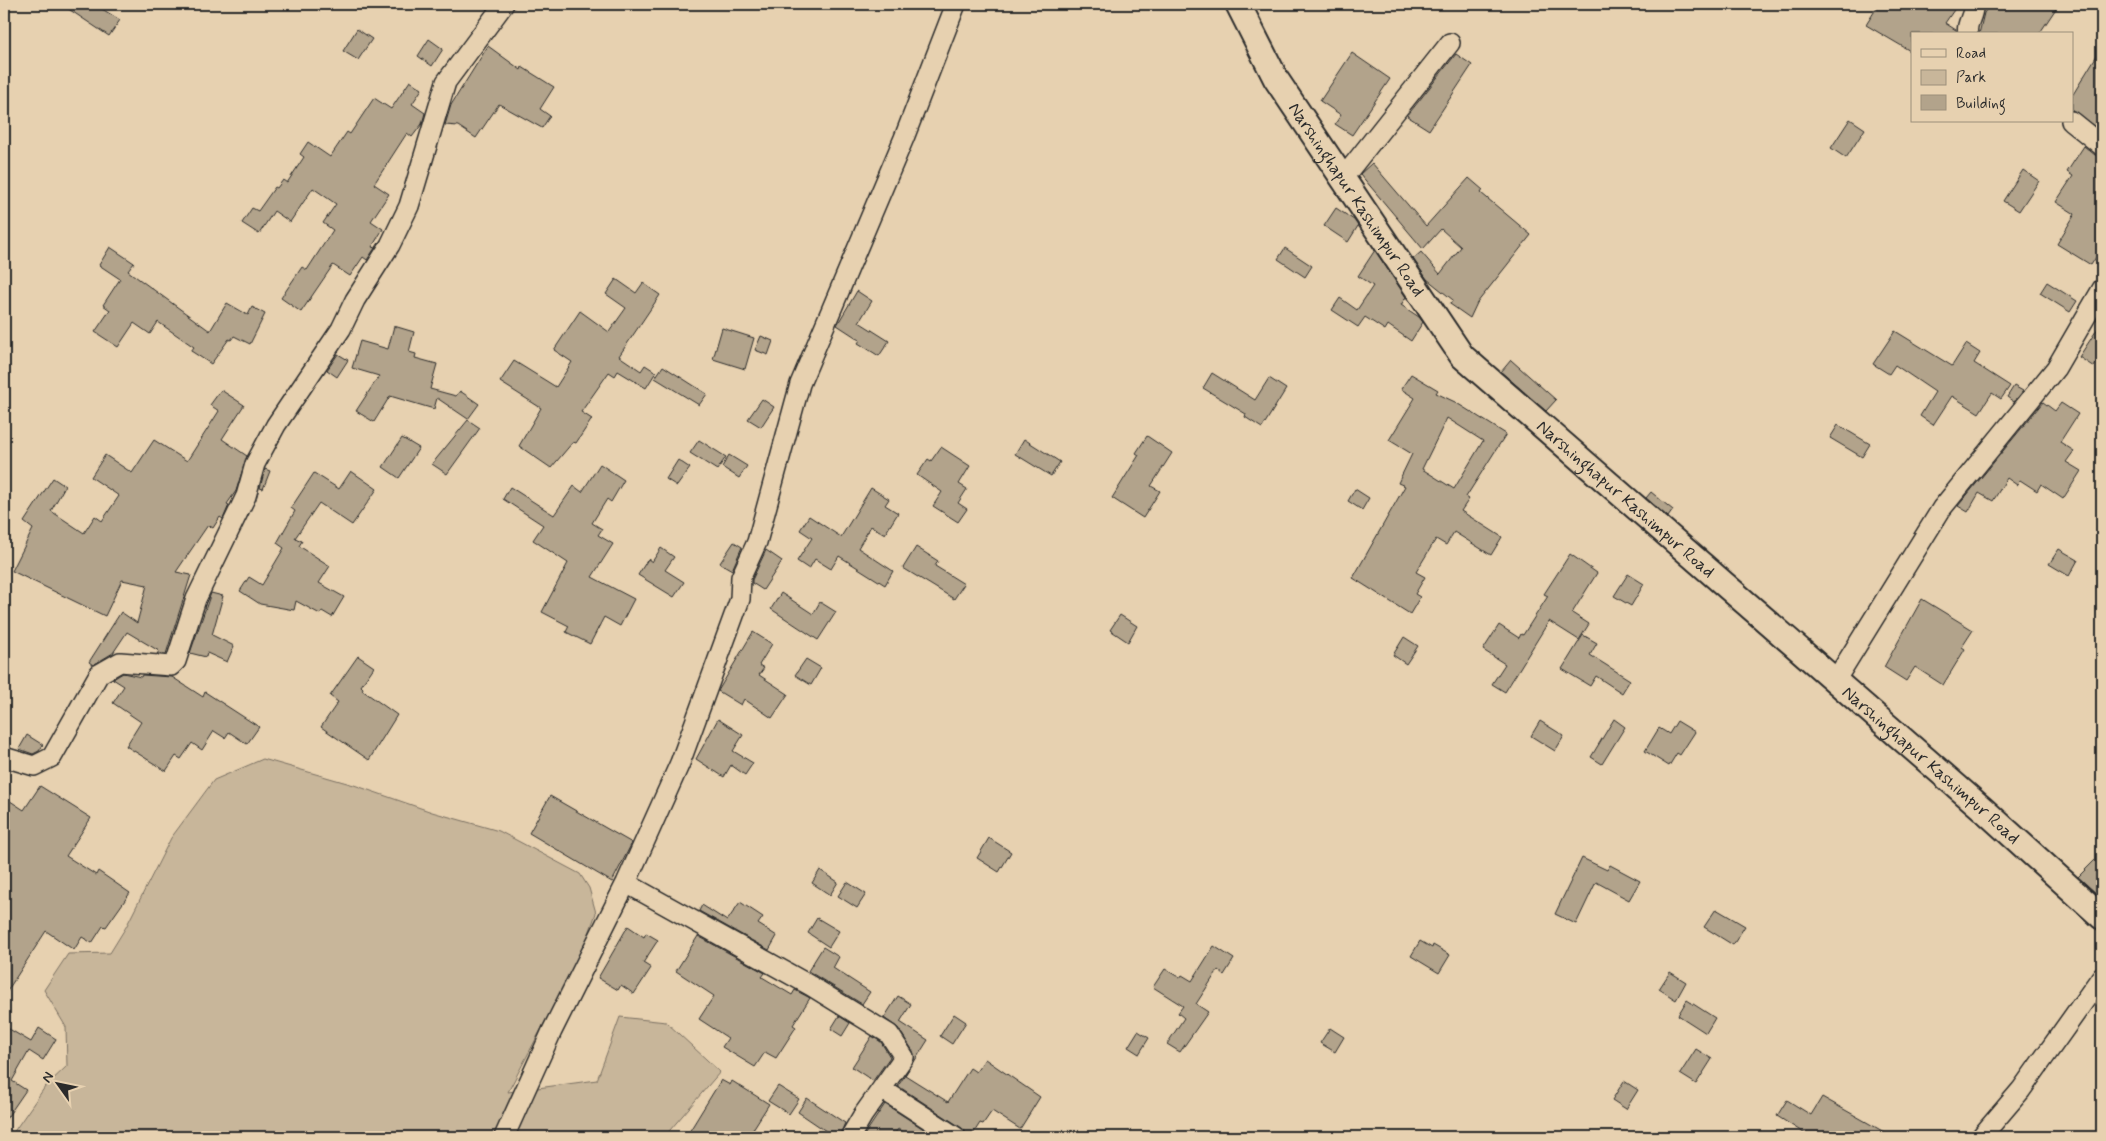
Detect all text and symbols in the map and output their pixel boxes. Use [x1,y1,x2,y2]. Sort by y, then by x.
legend [1911,32,2074,122]
text: Road [1956,44,1986,64]
text: Park [1956,68,1986,88]
text: Building [1956,94,2006,115]
street label: Narshinghapur Kashimpur Road [1282,98,1430,302]
street label: Narshinghapur Kashimpur Road [1531,415,1720,584]
street label: Narshinghapur Kashimpur Road [1836,681,2025,850]
north arrow [32,1058,82,1108]
text: N [38,1069,58,1086]

